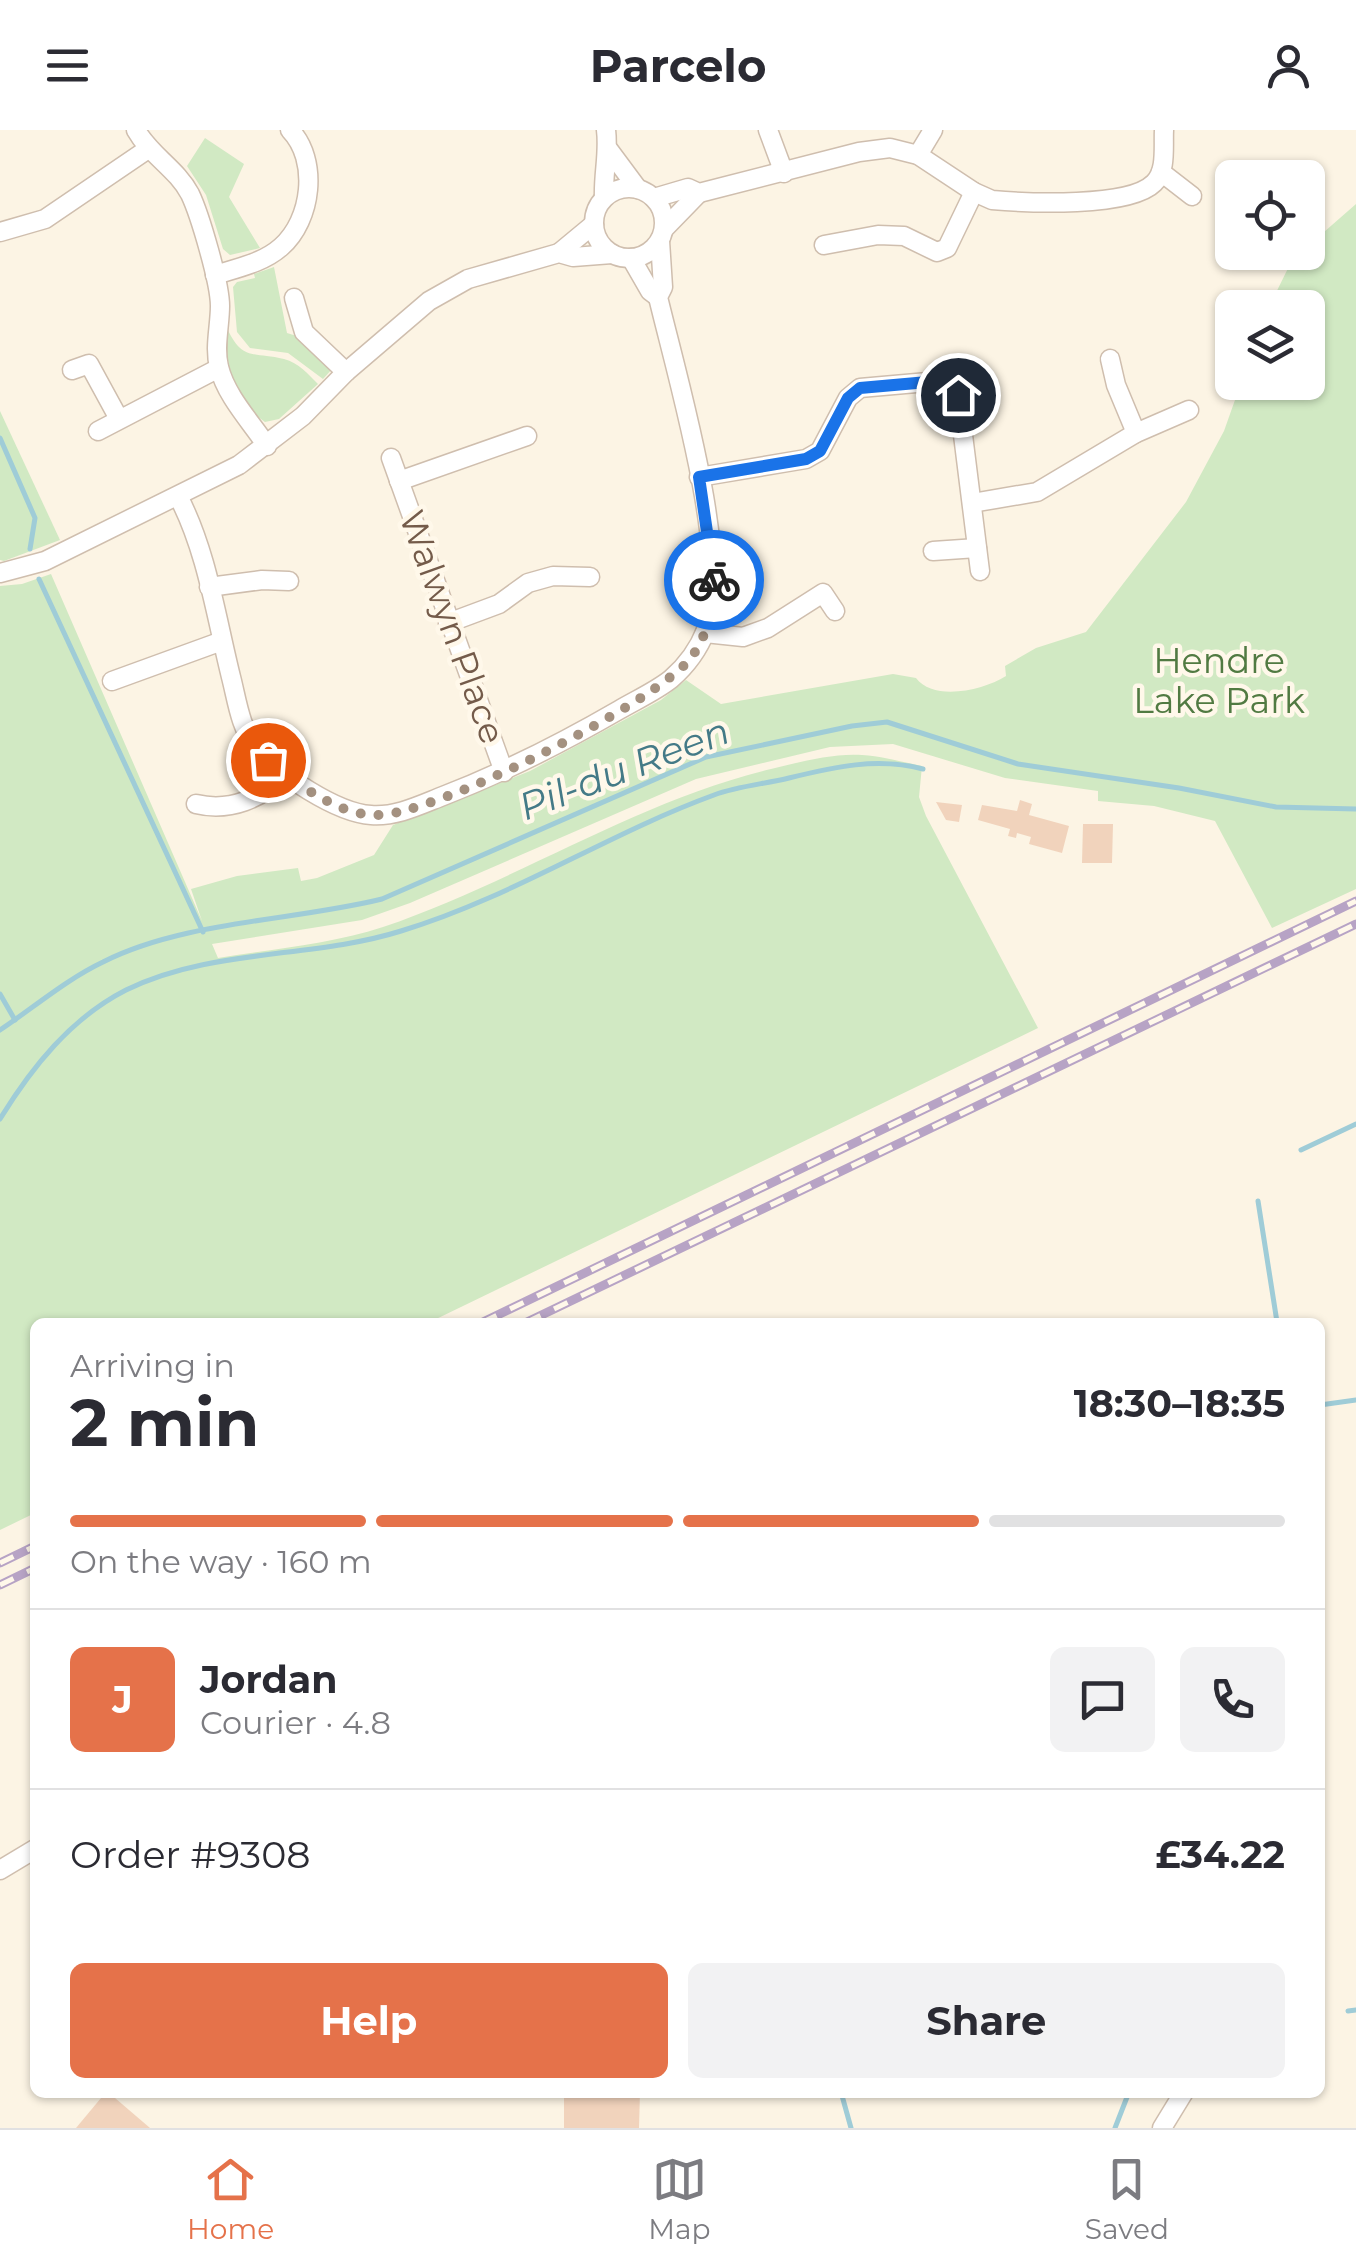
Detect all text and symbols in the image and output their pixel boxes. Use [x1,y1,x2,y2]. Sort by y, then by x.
icon: menu [40,38,95,93]
text: Parcelo [590,38,766,93]
icon: person [1261,38,1316,93]
map controls [1215,160,1325,400]
button: locate [1215,160,1325,270]
button: layers [1215,290,1325,400]
pin [916,353,1001,438]
icon: home [931,368,986,423]
street label: Walwyn Place [390,504,515,749]
courier [664,530,764,630]
icon: bike [687,553,742,608]
park label: Hendre Lake Park [1133,639,1305,722]
water label: Pil-du Reen [512,707,736,830]
pin [226,718,311,803]
icon: bag [241,733,296,788]
text: Arriving in [70,1346,235,1385]
text: 18:30–18:35 [1074,1380,1285,1427]
text: 2 min [70,1383,259,1462]
text: On the way · 160 m [70,1542,372,1581]
button: chat [1050,1647,1155,1752]
button: phone [1180,1647,1285,1752]
text: Jordan [200,1656,338,1703]
text: J [112,1676,133,1723]
text: Courier · 4.8 [200,1703,391,1742]
text: Order #9308 [70,1831,311,1878]
text: £34.22 [1155,1831,1285,1878]
button: Help [70,1963,668,2078]
button: Share [688,1963,1285,2078]
tab: Home [187,2152,274,2246]
tab: Map [648,2152,711,2246]
tab: Saved [1085,2152,1169,2246]

